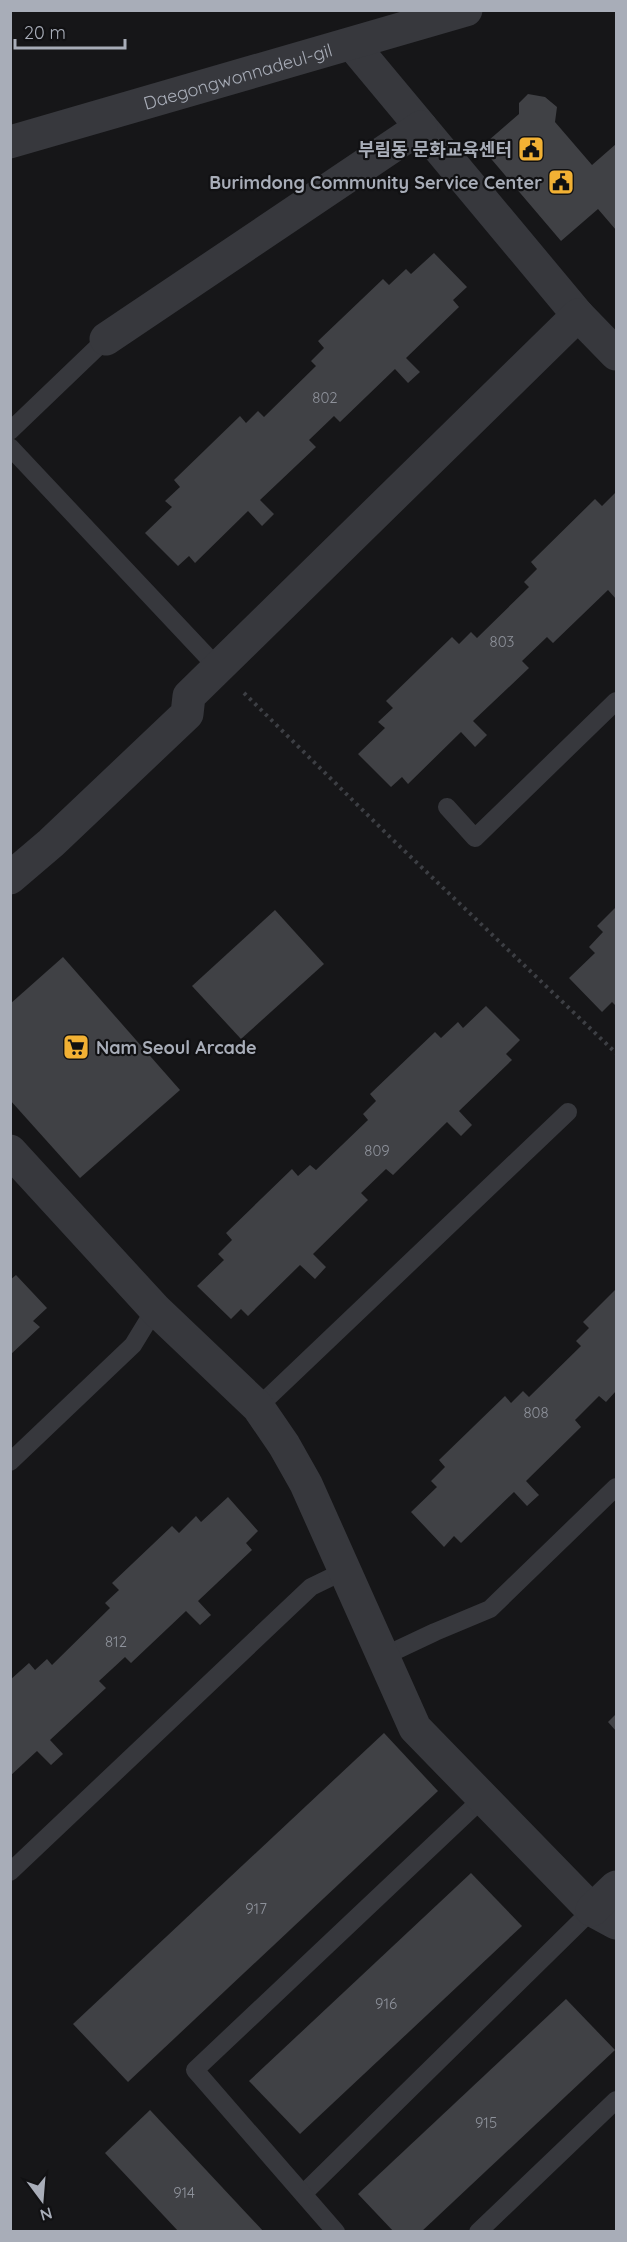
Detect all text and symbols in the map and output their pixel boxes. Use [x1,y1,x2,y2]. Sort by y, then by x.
scale bar [15,12,124,50]
text: 20 m [24,21,66,44]
street label: Daegongwonnadeul-gil [141,38,335,114]
public building icon: 부림동 문화교육센터 [516,134,546,164]
place label: 부림동 문화교육센터 [358,138,512,161]
public building icon: Burimdong Community Service Center [546,167,576,197]
place label: Burimdong Community Service Center [209,171,542,194]
house number: 802 [312,388,338,407]
house number: 803 [490,632,515,651]
supermarket icon: Nam Seoul Arcade [61,1032,91,1062]
place label: Nam Seoul Arcade [96,1036,257,1059]
house number: 809 [364,1141,390,1160]
house number: 808 [523,1403,549,1422]
house number: 812 [105,1632,127,1651]
house number: 917 [245,1899,267,1918]
house number: 916 [375,1994,397,2013]
house number: 915 [475,2113,497,2132]
north arrow [12,2170,72,2230]
house number: 914 [173,2183,195,2202]
text: N [38,2203,55,2226]

